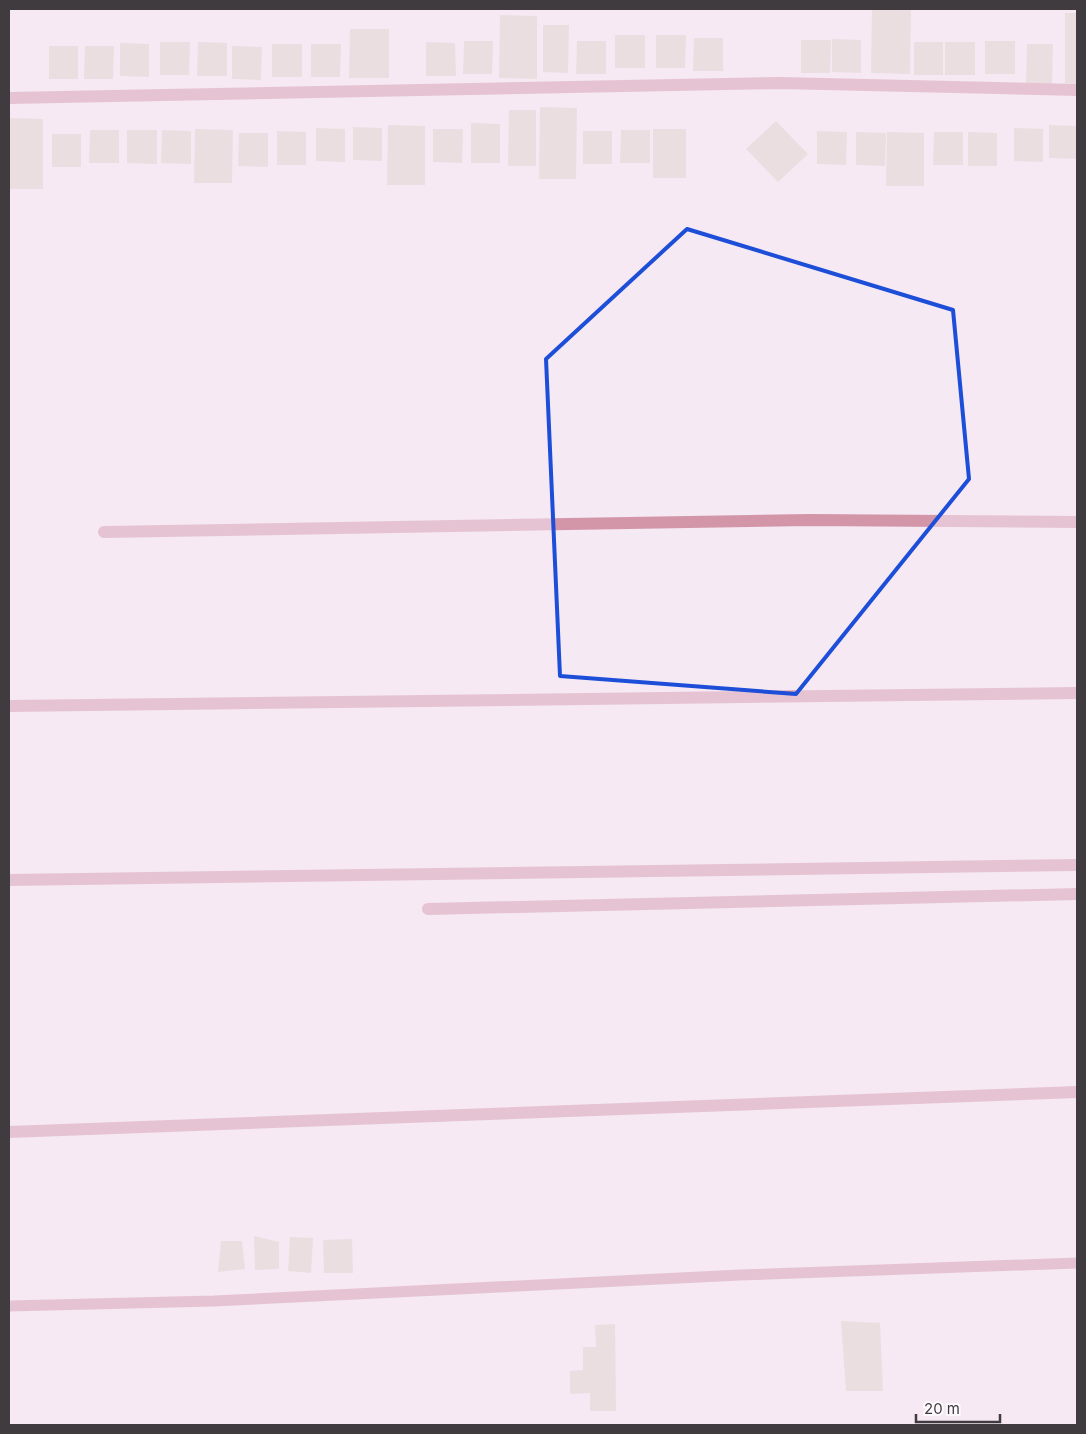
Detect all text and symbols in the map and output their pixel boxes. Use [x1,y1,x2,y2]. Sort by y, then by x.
scale bar [916,1392,1000,1424]
text: 20 m [924,1399,960,1418]

